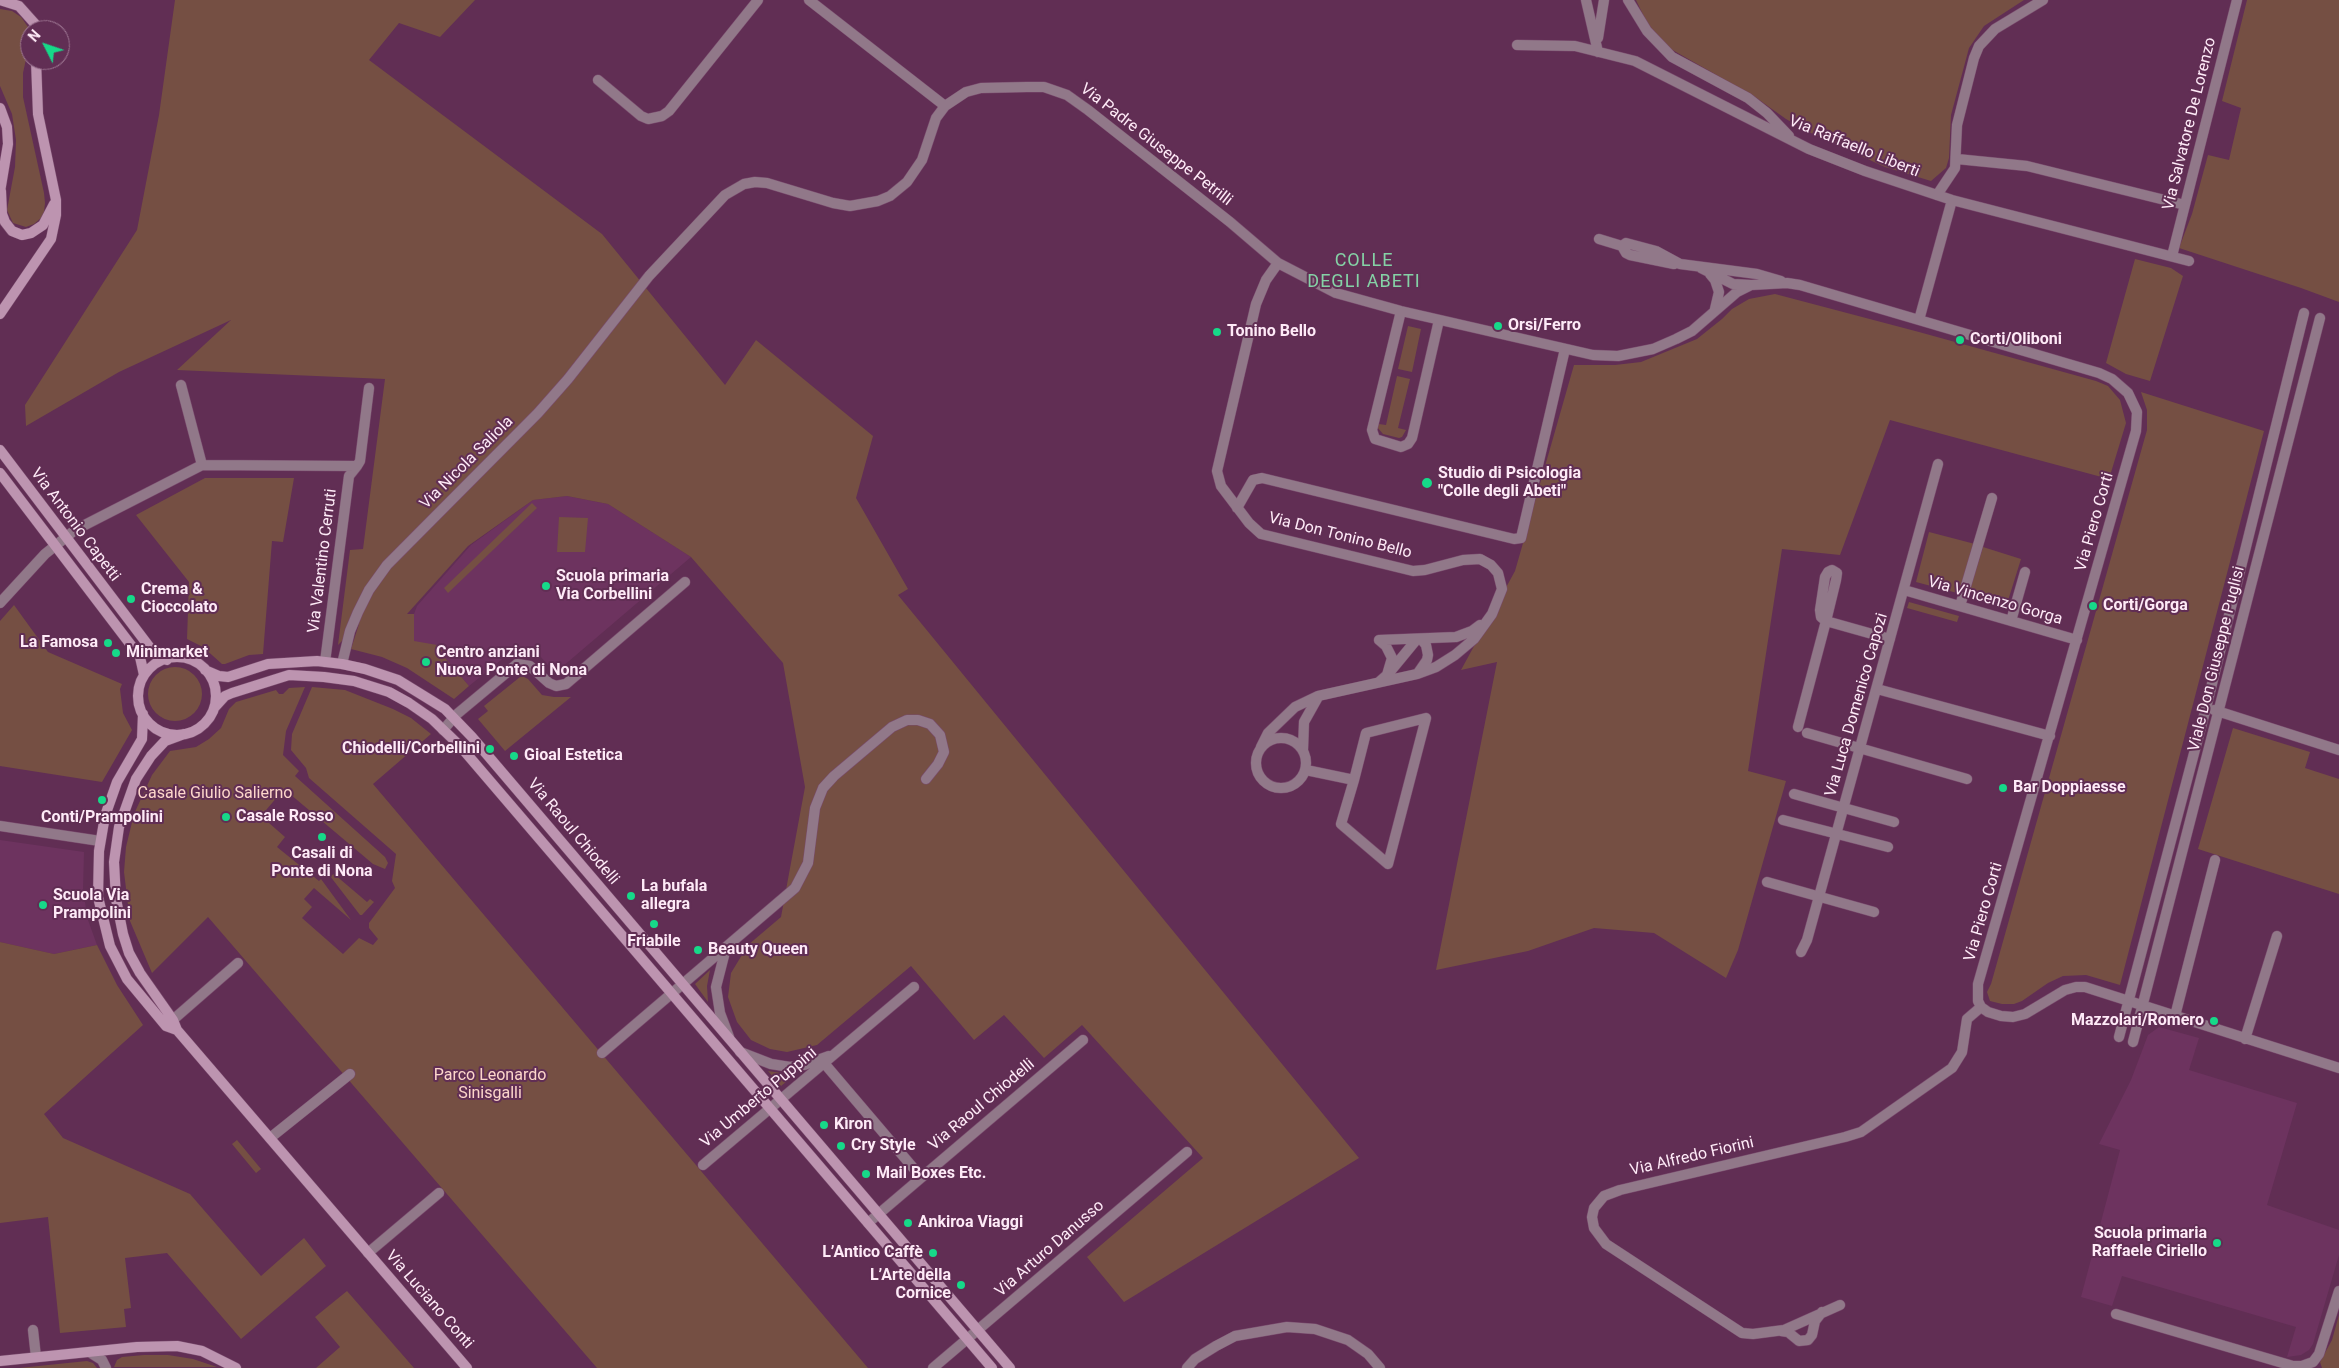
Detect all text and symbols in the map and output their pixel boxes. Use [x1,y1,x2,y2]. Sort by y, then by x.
north arrow [20,20,70,70]
text: N [25,27,44,45]
street label: Via Salvatore De Lorenzo [2159,36,2221,212]
street label: Via Padre Giuseppe Petrilli [1076,80,1236,210]
street label: Via Raffaello Liberti [1786,112,1922,182]
district label: COLLE DEGLI ABETI [1306,250,1422,292]
place label: Orsi/Ferro [1508,316,1581,336]
marker: Orsi/Ferro [1492,320,1504,332]
place label: Tonino Bello [1227,322,1316,342]
marker: Tonino Bello [1211,326,1223,338]
place label: Corti/Oliboni [1970,330,2062,350]
marker: Corti/Oliboni [1954,334,1966,346]
street label: Via Nicola Saliola [416,412,518,514]
place label: Studio di Psicologia "Colle degli Abeti" [1438,464,1581,502]
street label: Via Antonio Capetti [26,465,124,585]
street label: Via Piero Corti [2072,470,2118,574]
marker: Studio di Psicologia "Colle degli Abeti" [1420,476,1434,490]
street label: Via Valentino Cerruti [305,488,341,634]
street label: Via Don Tonino Bello [1266,509,1414,563]
street label: Viale Don Giuseppe Puglisi [2185,564,2249,754]
place label: Scuola primaria Via Corbellini [556,567,669,605]
street label: Via Vincenzo Gorga [1925,573,2065,629]
place label: Crema & Cioccolato [141,580,217,618]
marker: Scuola primaria Via Corbellini [540,580,552,592]
marker: Crema & Cioccolato [125,593,137,605]
place label: Corti/Gorga [2103,596,2188,616]
marker: Corti/Gorga [2087,600,2099,612]
street label: Via Luca Domenico Capozi [1822,611,1892,799]
place label: La Famosa [20,633,98,653]
marker: La Famosa [102,637,114,649]
place label: Minimarket [126,643,208,663]
place label: Centro anziani Nuova Ponte di Nona [436,643,587,681]
marker: Minimarket [110,647,122,659]
marker: Centro anziani Nuova Ponte di Nona [420,656,432,668]
place label: Chiodelli/Corbellini [342,739,480,759]
marker: Chiodelli/Corbellini [484,743,496,755]
place label: Gioal Estetica [524,746,623,766]
marker: Gioal Estetica [508,750,520,762]
street label: Via Raoul Chiodelli [523,775,623,889]
place label: Bar Doppiaesse [2013,778,2126,798]
marker: Bar Doppiaesse [1997,782,2009,794]
park label: Casale Giulio Salierno [138,784,292,804]
marker: Conti/Prampolini [96,794,108,806]
place label: Casale Rosso [236,807,333,827]
place label: Conti/Prampolini [41,808,163,828]
marker: Casale Rosso [220,811,232,823]
marker: Casali di Ponte di Nona [316,831,328,843]
place label: Casali di Ponte di Nona [271,844,373,882]
street label: Via Piero Corti [1961,860,2007,964]
place label: La bufala allegra [641,877,707,915]
place label: Scuola Via Prampolini [53,886,131,924]
marker: La bufala allegra [625,890,637,902]
marker: Scuola Via Prampolini [37,899,49,911]
marker: Friabile [648,918,660,930]
place label: Friabile [627,932,681,952]
place label: Beauty Queen [708,940,808,960]
marker: Beauty Queen [692,944,704,956]
place label: Mazzolari/Romero [2071,1011,2204,1031]
marker: Mazzolari/Romero [2208,1015,2220,1027]
street label: Via Umberto Puppini [697,1044,821,1152]
street label: Via Raoul Chiodelli [925,1055,1039,1155]
park label: Parco Leonardo Sinisgalli [434,1066,546,1104]
place label: Kìron [834,1115,872,1135]
marker: Kìron [818,1119,830,1131]
street label: Via Alfredo Fiorini [1628,1133,1756,1181]
place label: Cry Style [851,1136,916,1156]
marker: Cry Style [835,1140,847,1152]
place label: Mail Boxes Etc. [876,1164,986,1184]
marker: Mail Boxes Etc. [860,1168,872,1180]
street label: Via Arturo Danusso [992,1197,1108,1301]
place label: Ankiroa Viaggi [918,1213,1023,1233]
marker: Ankiroa Viaggi [902,1217,914,1229]
place label: Scuola primaria Raffaele Ciriello [2092,1224,2207,1262]
marker: Scuola primaria Raffaele Ciriello [2211,1237,2223,1249]
place label: L’Antico Caffè [822,1243,923,1263]
street label: Via Luciano Conti [381,1247,477,1353]
marker: L’Antico Caffè [927,1247,939,1259]
place label: L’Arte della Cornice [870,1266,951,1304]
marker: L’Arte della Cornice [955,1279,967,1291]

